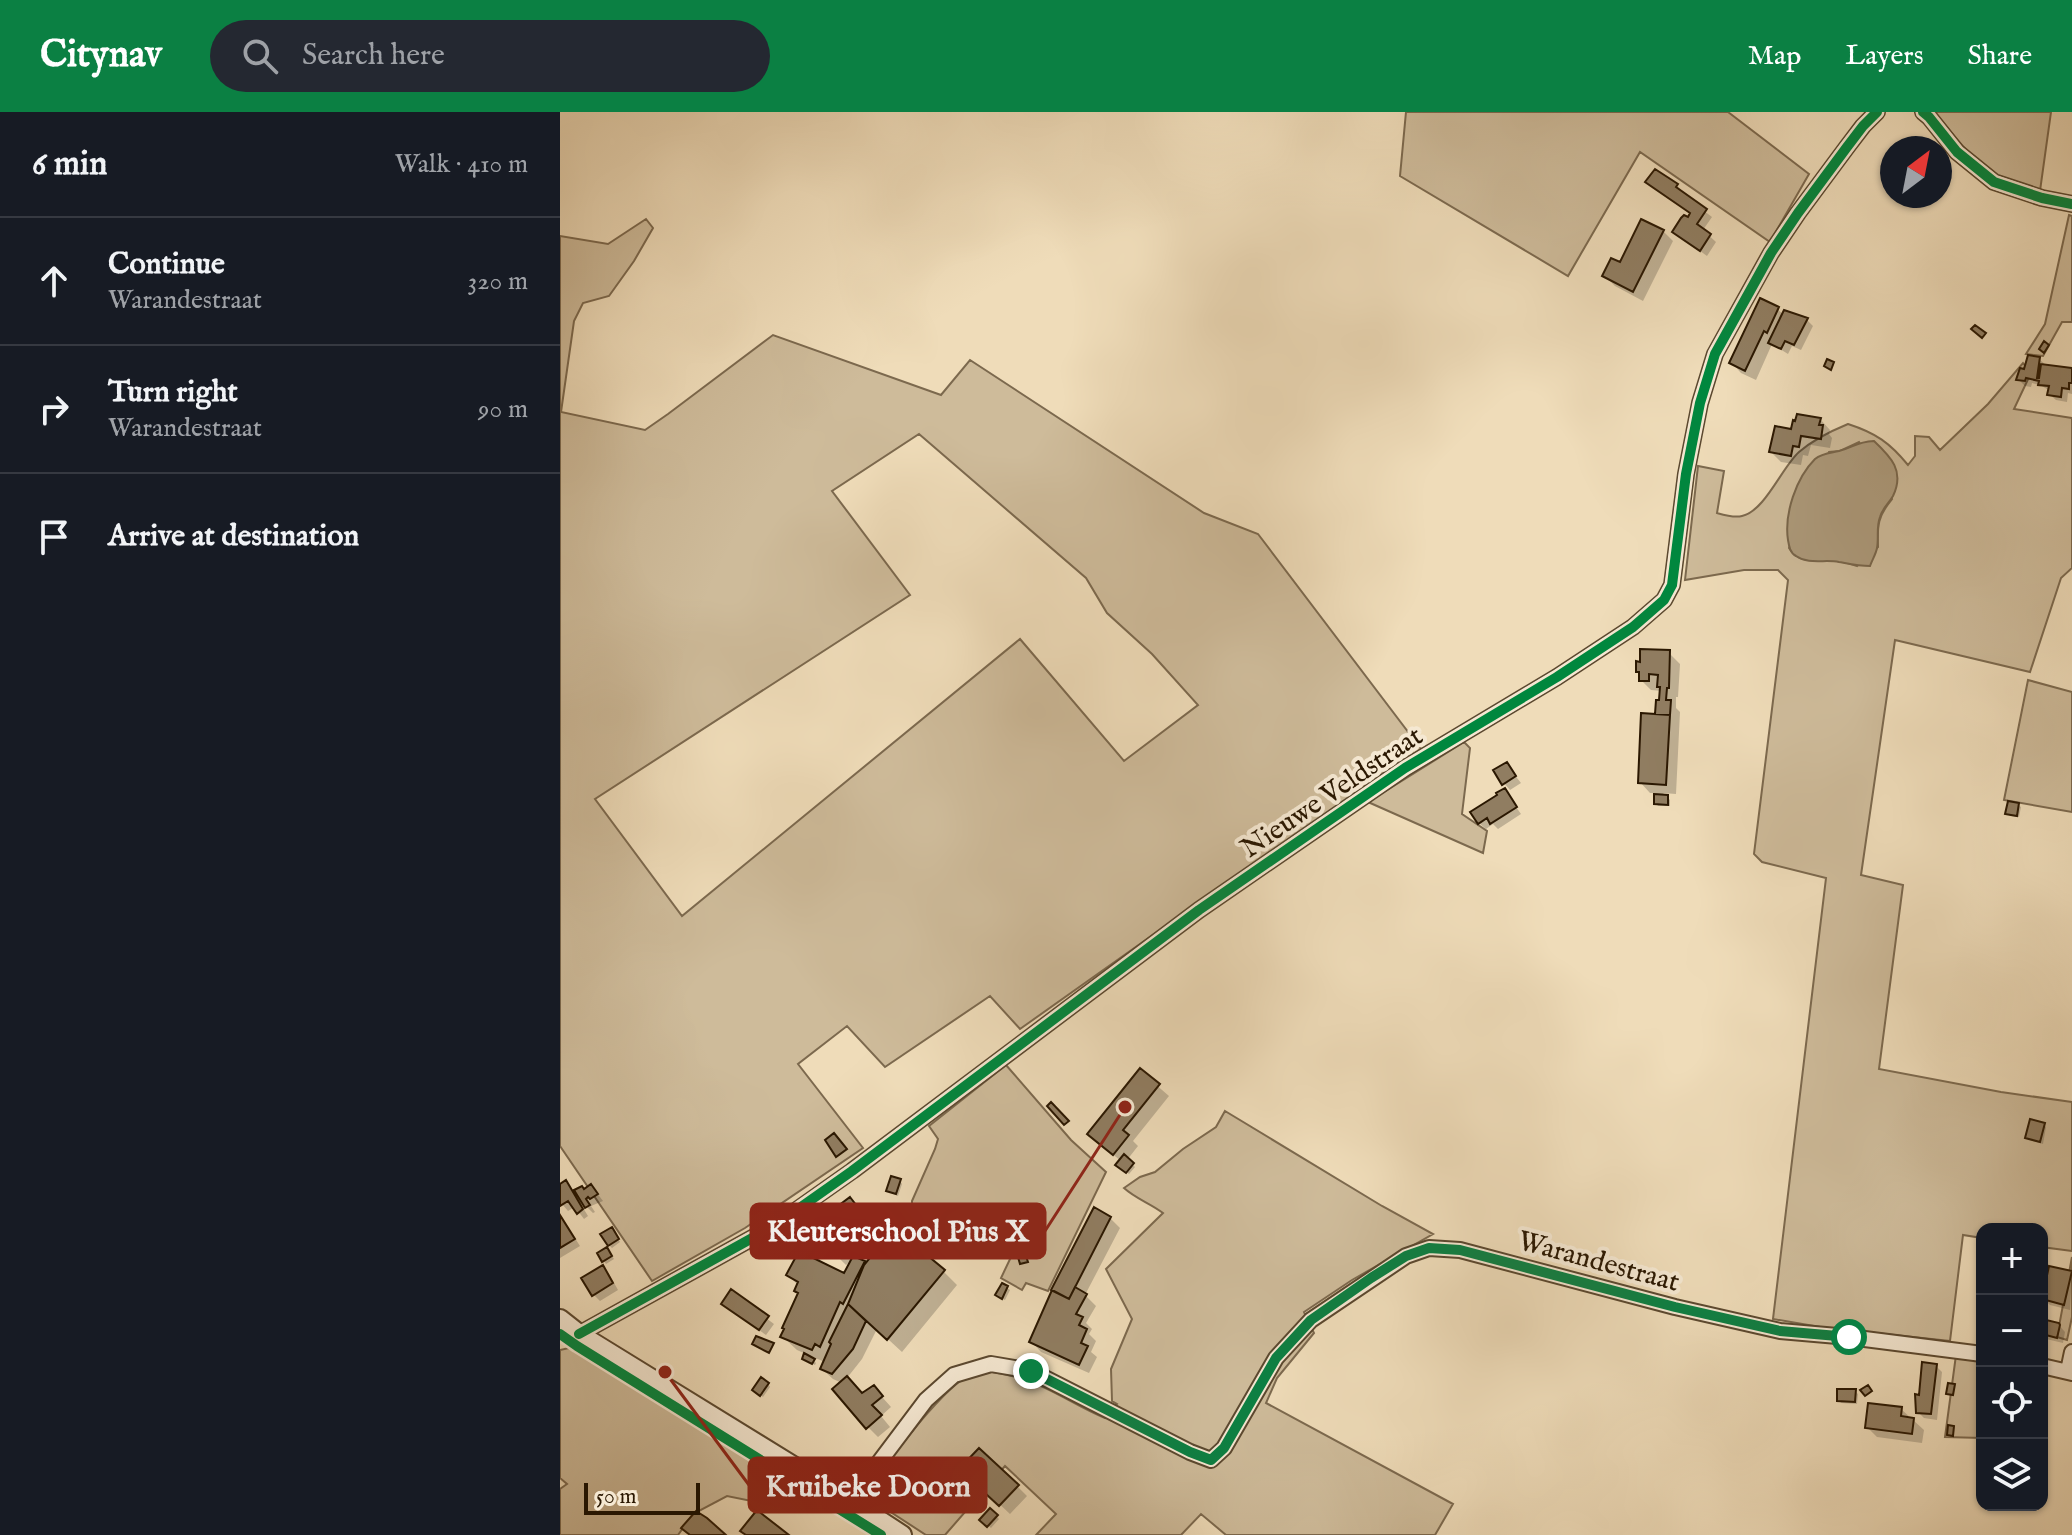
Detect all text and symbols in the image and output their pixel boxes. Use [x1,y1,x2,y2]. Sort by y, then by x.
search box [210,20,770,92]
text: Citynav [40,32,162,80]
icon: search [238,34,282,78]
text: Search here [302,37,445,75]
text: Map [1748,39,1801,74]
text: Layers [1845,39,1924,74]
text: Share [1968,39,2032,74]
north arrow [1880,136,1952,208]
text: 6 min [32,143,107,186]
text: Walk · 410 m [395,148,528,181]
text: Continue [108,246,225,284]
icon: ahead [32,259,76,303]
text: 320 m [468,265,528,298]
text: Warandestraat [108,284,262,317]
text: Turn right [108,374,238,412]
icon: right [32,387,76,431]
text: 90 m [478,393,528,426]
text: Warandestraat [108,412,262,445]
icon: arrive [32,515,76,559]
text: Arrive at destination [108,518,359,556]
street label: Nieuwe Veldstraat [1235,719,1430,867]
callout: Kleuterschool Pius X [751,1204,1045,1258]
text: Kleuterschool Pius X [767,1214,1030,1252]
map controls [1976,1223,2048,1511]
button: + [1976,1223,2048,1295]
street label: Warandestraat [1514,1224,1683,1301]
button: − [1976,1295,2048,1367]
route start [1831,1319,1867,1355]
route end [1013,1353,1049,1389]
button: locate [1976,1367,2048,1439]
button: layers [1976,1439,2048,1511]
callout: Kruibeke Doorn [749,1458,986,1512]
text: Kruibeke Doorn [765,1469,971,1507]
scale bar [584,1479,700,1515]
text: 50 m [596,1483,637,1511]

